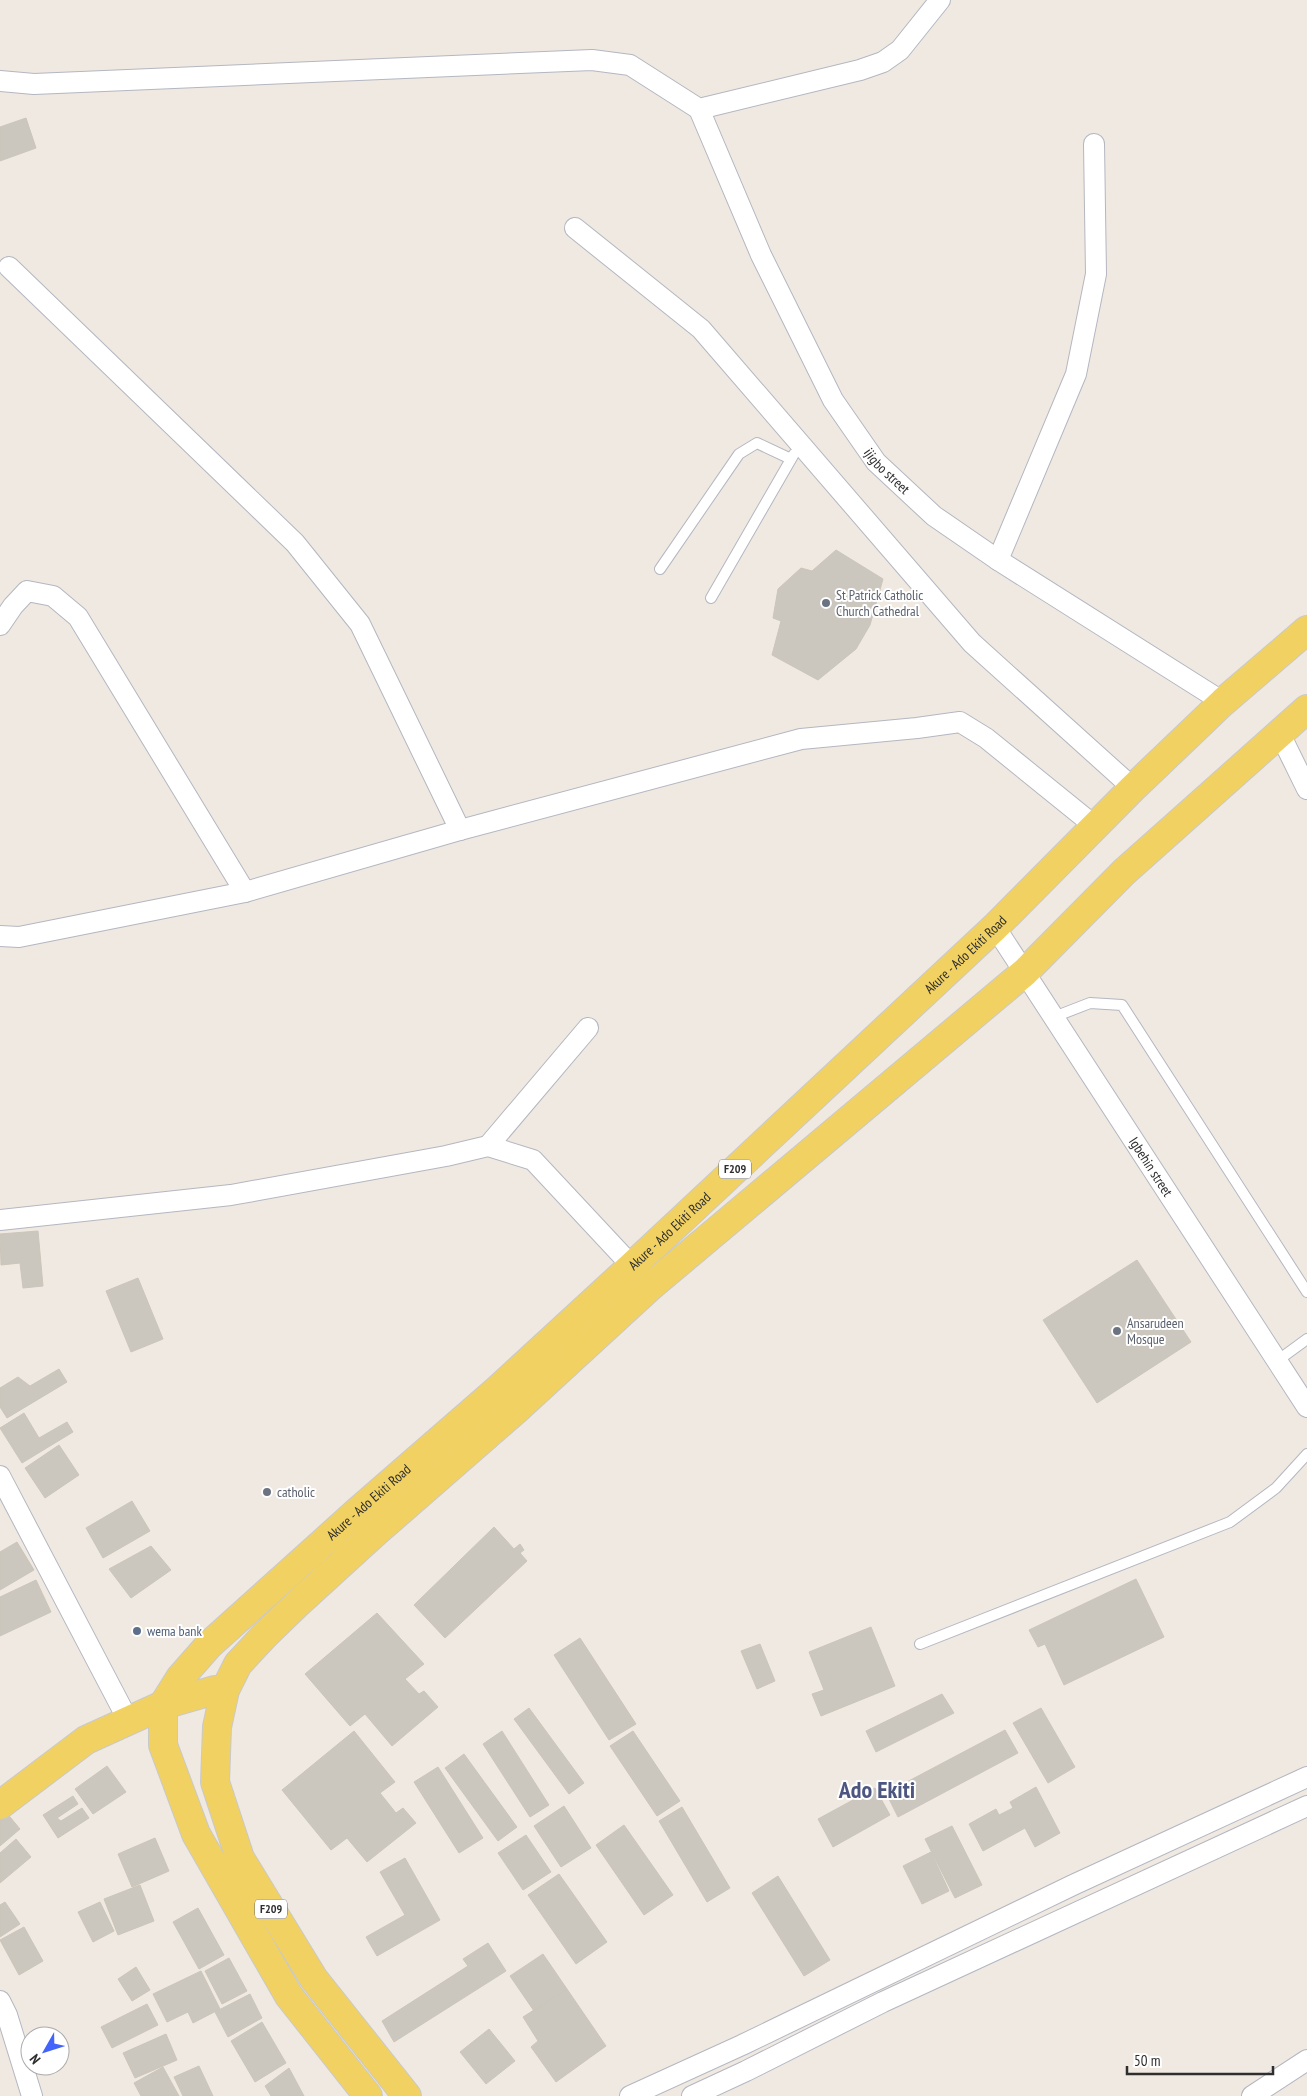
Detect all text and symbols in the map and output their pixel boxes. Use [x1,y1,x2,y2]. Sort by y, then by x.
street label: ijigbo street [860,445,914,498]
place label: St Patrick Catholic Church Cathedral [836,586,923,620]
marker: St Patrick Catholic Church Cathedral [820,597,832,609]
street label: Akure - Ado Ekiti Road [920,912,1010,998]
street label: Igbehin street [1125,1134,1177,1200]
road number: F209 [719,1160,751,1178]
street label: Akure - Ado Ekiti Road [624,1188,714,1274]
place label: Ansarudeen Mosque [1127,1314,1184,1348]
marker: Ansarudeen Mosque [1111,1325,1123,1337]
street label: Akure - Ado Ekiti Road [323,1460,414,1544]
place label: catholic [277,1483,315,1501]
marker: catholic [261,1486,273,1498]
place label: wema bank [147,1622,202,1640]
marker: wema bank [131,1625,143,1637]
district label: Ado Ekiti [838,1774,915,1805]
road number: F209 [255,1900,287,1918]
north arrow [20,2026,70,2076]
scale bar [1127,2044,1273,2076]
text: N [26,2051,44,2068]
text: 50 m [1134,2051,1160,2070]

